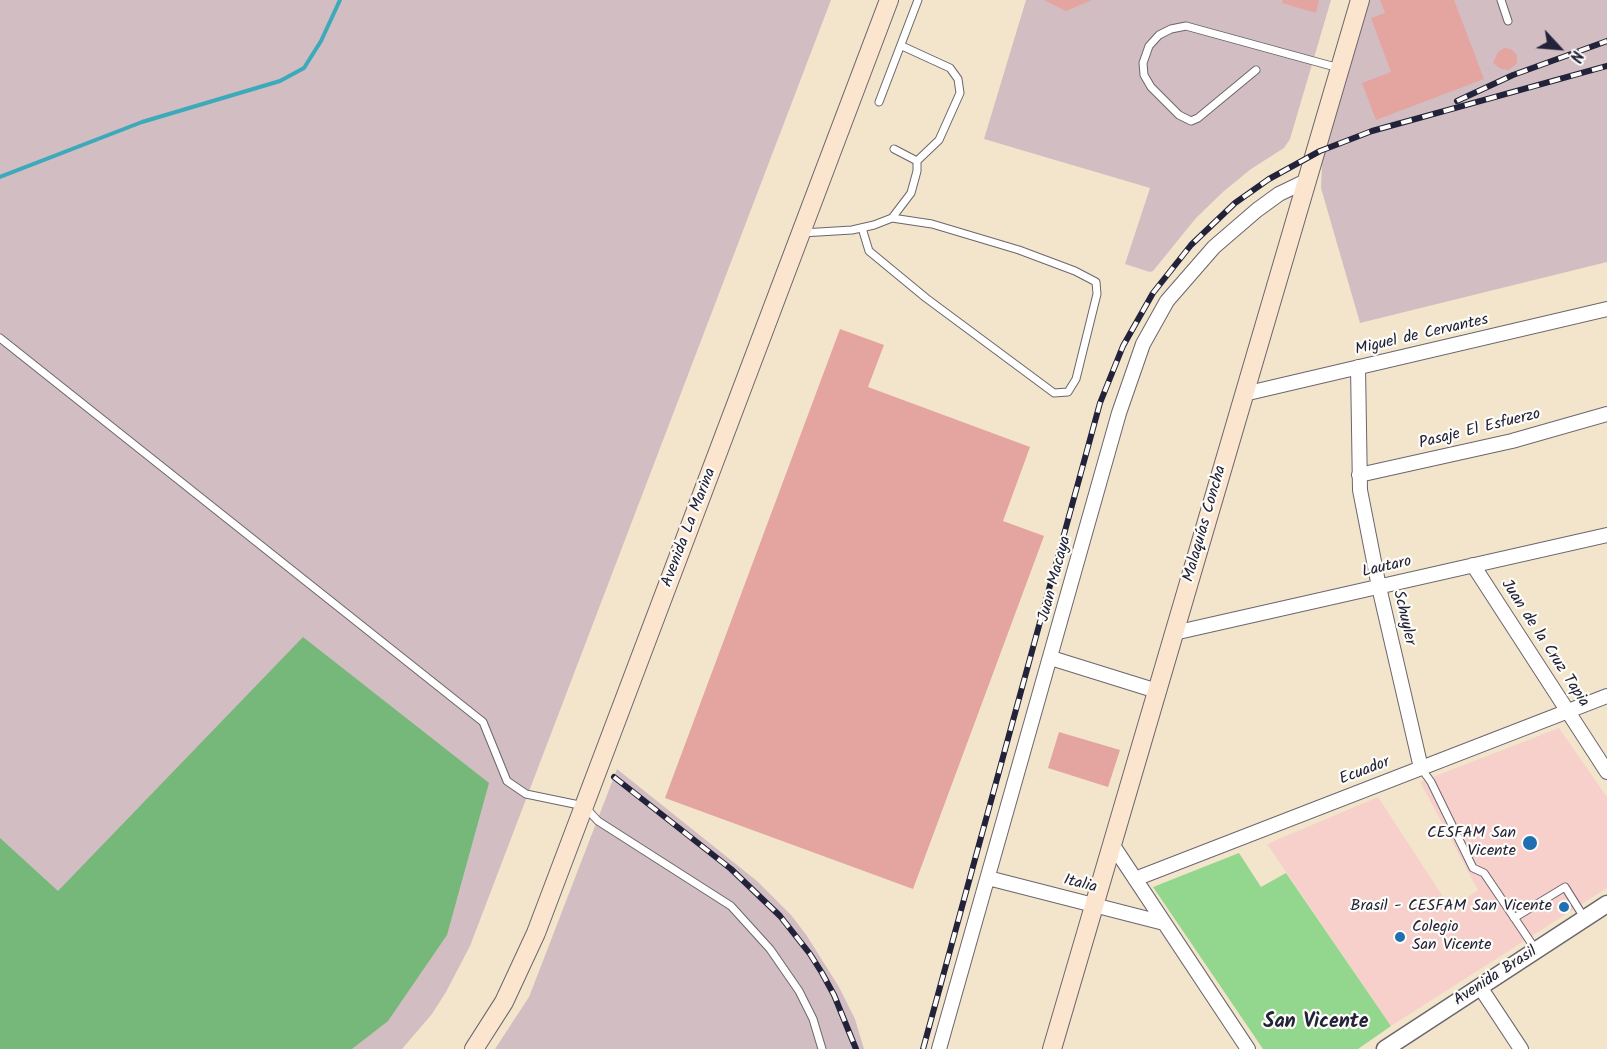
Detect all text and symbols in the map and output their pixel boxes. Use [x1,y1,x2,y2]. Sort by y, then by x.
north arrow [1529,18,1589,78]
text: N [1562,46,1589,66]
street label: Miguel de Cervantes [1354,311,1490,361]
street label: Pasaje El Esfuerzo [1417,406,1543,454]
street label: Malaquías Concha [1180,464,1232,584]
street label: Avenida La Marina [658,466,722,590]
street label: Juan Macaya [1035,534,1077,624]
street label: Lautaro [1360,553,1414,583]
street label: Juan de la Cruz Tapia [1496,577,1592,711]
street label: Schuyler [1387,589,1419,647]
street label: Ecuador [1337,754,1393,790]
place label: CESFAM San Vicente [1427,824,1516,862]
marker: CESFAM San Vicente [1521,834,1539,852]
street label: Italia [1061,872,1099,898]
place label: Brasil - CESFAM San Vicente [1350,897,1552,917]
marker: Brasil - CESFAM San Vicente [1557,900,1571,914]
place label: Colegio San Vicente [1412,918,1492,956]
marker: Colegio San Vicente [1393,930,1407,944]
street label: Avenida Brasil [1451,943,1541,1011]
district label: San Vicente [1263,1012,1369,1036]

